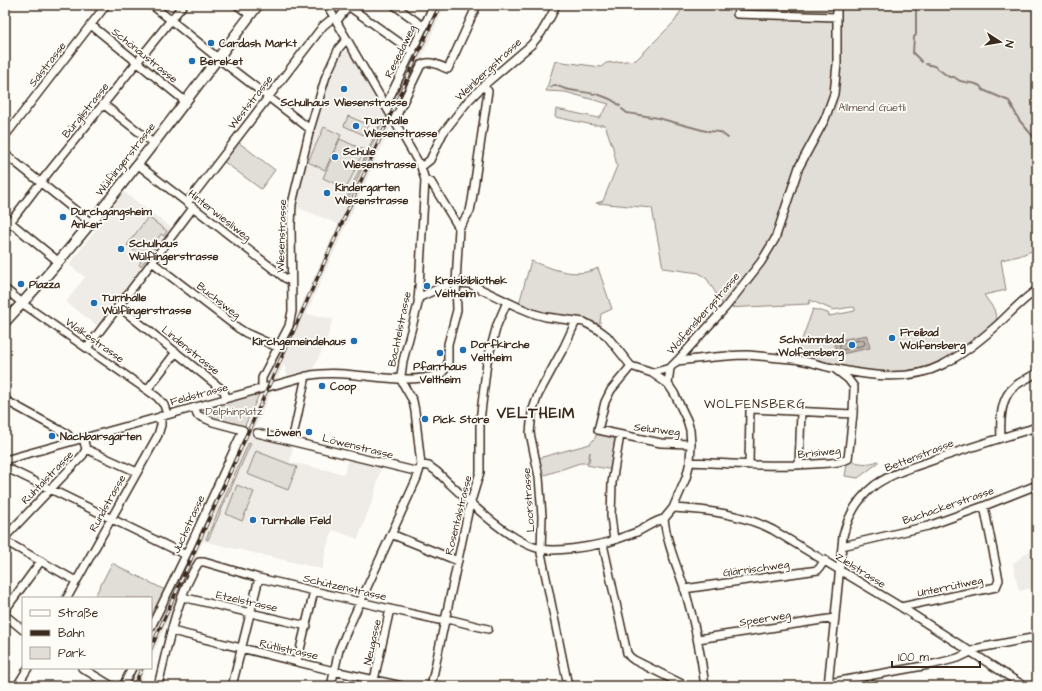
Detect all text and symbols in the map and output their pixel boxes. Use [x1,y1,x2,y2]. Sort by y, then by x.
street label: Resedaweg [381,22,421,81]
north arrow [980,22,1020,62]
street label: Schönaustrasse [108,24,181,87]
street label: Weinbergstrasse [452,35,526,105]
place label: Cardash Markt [219,36,298,51]
marker: Cardash Markt [206,38,216,48]
street label: Salstrasse [25,39,70,90]
text: N [1001,39,1017,49]
place label: Bereket [200,54,244,69]
marker: Bereket [187,56,197,66]
street label: Weststrasse [225,72,276,132]
street label: Bürglistrasse [58,79,113,142]
marker: Schulhaus Wiesenstrasse [339,84,349,94]
place label: Schulhaus Wiesenstrasse [280,95,407,110]
park label: Allmend Güetli [838,100,906,115]
place label: Turnhalle Wiesenstrasse [363,113,438,141]
street label: Wülflingerstrasse [92,119,160,200]
marker: Turnhalle Wiesenstrasse [351,121,361,131]
place label: Schule Wiesenstrasse [342,144,417,172]
marker: Schule Wiesenstrasse [330,152,340,162]
place label: Kindergarten Wiesenstrasse [334,180,409,208]
street label: Hinterwiesliweg [184,186,255,246]
marker: Kindergarten Wiesenstrasse [322,188,332,198]
street label: Wiesenstrasse [273,199,290,273]
place label: Durchgangsheim Anker [71,204,152,232]
marker: Durchgangsheim Anker [58,212,68,222]
place label: Schulhaus Wülflingerstrasse [128,236,218,266]
marker: Schulhaus Wülflingerstrasse [116,244,126,254]
street label: Wolfensbergstrasse [664,269,744,358]
place label: Kreisbibliothek Veltheim [434,273,507,301]
place label: Piazza [29,277,60,292]
marker: Piazza [16,279,26,289]
street label: Buchsweg [193,279,244,323]
marker: Kreisbibliothek Veltheim [422,281,432,291]
place label: Turnhalle Wülflingerstrasse [101,290,191,320]
street label: Bachtelstrasse [384,290,415,368]
marker: Turnhalle Wülflingerstrasse [89,298,99,308]
street label: Walkestrasse [62,314,127,366]
street label: Lindenstrasse [159,322,223,378]
place label: Freibad Wolfensberg [899,325,966,355]
place label: Schwimmbad Wolfensberg [777,332,844,362]
marker: Freibad Wolfensberg [887,333,897,343]
place label: Kirchgemeindehaus [252,334,346,351]
marker: Kirchgemeindehaus [349,336,359,346]
place label: Dorfkirche Veltheim [470,337,530,365]
marker: Schwimmbad Wolfensberg [847,340,857,350]
marker: Dorfkirche Veltheim [458,345,468,355]
marker: Pfarrhaus Veltheim [435,348,445,358]
place label: Pfarrhaus Veltheim [413,359,467,387]
place label: Coop [330,379,357,395]
street label: Feldstrasse [168,380,230,409]
marker: Coop [317,381,327,391]
district label: WOLFENSBERG [704,396,806,413]
district label: VELTHEIM [496,403,575,424]
park label: Delphinplatz [206,404,263,419]
place label: Pick Store [433,412,490,427]
marker: Pick Store [420,414,430,424]
street label: Selunweg [633,419,681,441]
place label: Löwen [267,425,301,440]
marker: Löwen [304,427,314,437]
place label: Nachbarsgarten [60,429,142,446]
street label: Löwenstrasse [321,430,395,463]
marker: Nachbarsgarten [47,431,57,441]
street label: Bettenstrasse [883,435,956,476]
street label: Brisiweg [797,443,842,463]
street label: Ruhtalstrasse [18,447,77,507]
street label: Loorstrasse [519,467,538,533]
street label: Rundstrasse [86,472,129,535]
street label: Rosentalstrasse [441,474,476,556]
street label: Buchackerstrasse [900,483,996,528]
street label: Juchstrasse [168,493,208,556]
place label: Turnhalle Feld [260,513,331,528]
marker: Turnhalle Feld [248,515,258,525]
street label: Zielstrasse [833,549,889,592]
street label: Glärnischweg [722,556,791,582]
street label: Schützenstrasse [302,571,388,604]
street label: Unterrütiweg [916,572,985,602]
street label: Etzelstrasse [215,587,279,616]
legend [22,597,152,669]
text: Straße [58,605,99,622]
street label: Speerweg [738,607,792,631]
street label: Neugasse [360,618,386,667]
text: Bahn [58,625,85,642]
street label: Rütlistrasse [258,635,320,664]
scale bar [892,643,980,669]
text: Park [58,645,86,662]
text: 100 m [898,649,929,666]

